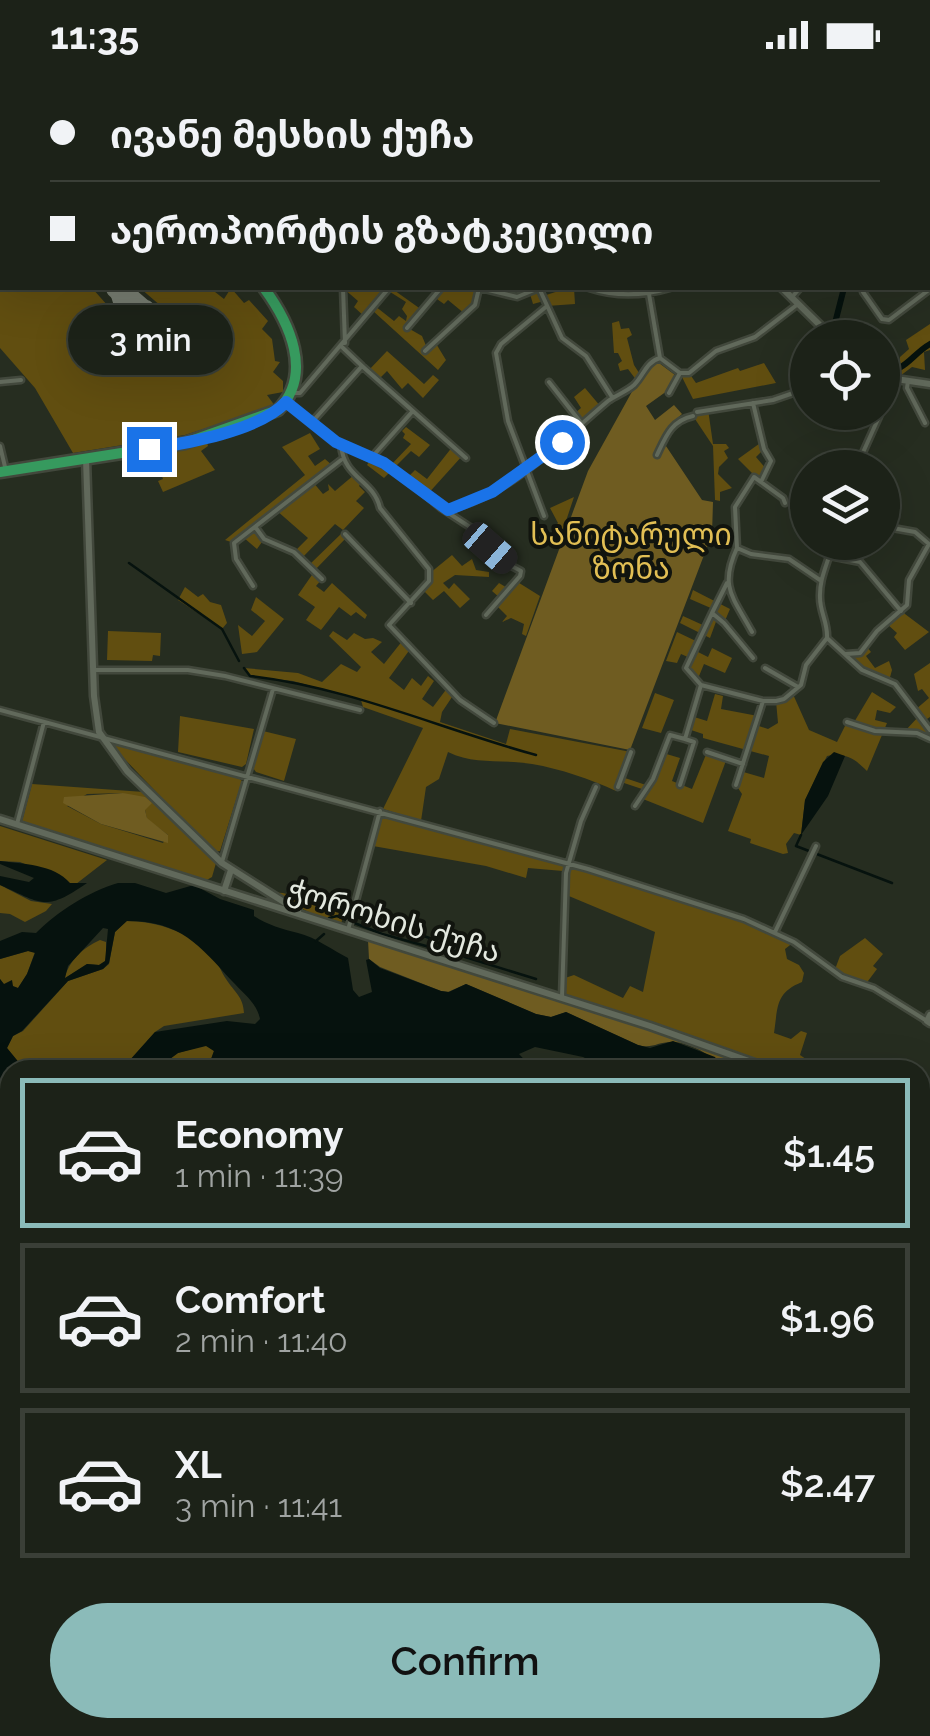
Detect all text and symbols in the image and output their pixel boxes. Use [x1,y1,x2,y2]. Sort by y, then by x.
text: 11:35 [50,13,139,58]
text: ივანე მესხის ქუჩა [110,112,475,157]
text: აეროპორტის გზატკეცილი [110,208,653,253]
callout: 3 min [66,304,232,374]
map controls [790,320,900,560]
button: locate [790,320,900,430]
text: 3 min [110,321,191,358]
route start [540,420,585,465]
route end [127,427,172,472]
button: layers [790,450,900,560]
car [458,517,522,579]
park label: სანიტარული ზონა [530,517,732,586]
street label: ჭოროხის ქუჩა [283,872,505,970]
icon: car [55,1108,145,1198]
text: Economy [175,1112,344,1157]
text: $1.45 [783,1131,875,1176]
text: 1 min · 11:39 [175,1157,344,1194]
icon: car [55,1273,145,1363]
text: Comfort [175,1277,325,1322]
text: $1.96 [780,1296,875,1341]
text: 2 min · 11:40 [175,1322,348,1359]
icon: car [55,1438,145,1528]
text: XL [175,1442,222,1487]
text: $2.47 [780,1461,875,1506]
text: 3 min · 11:41 [175,1487,342,1524]
button: Confirm [50,1603,880,1718]

